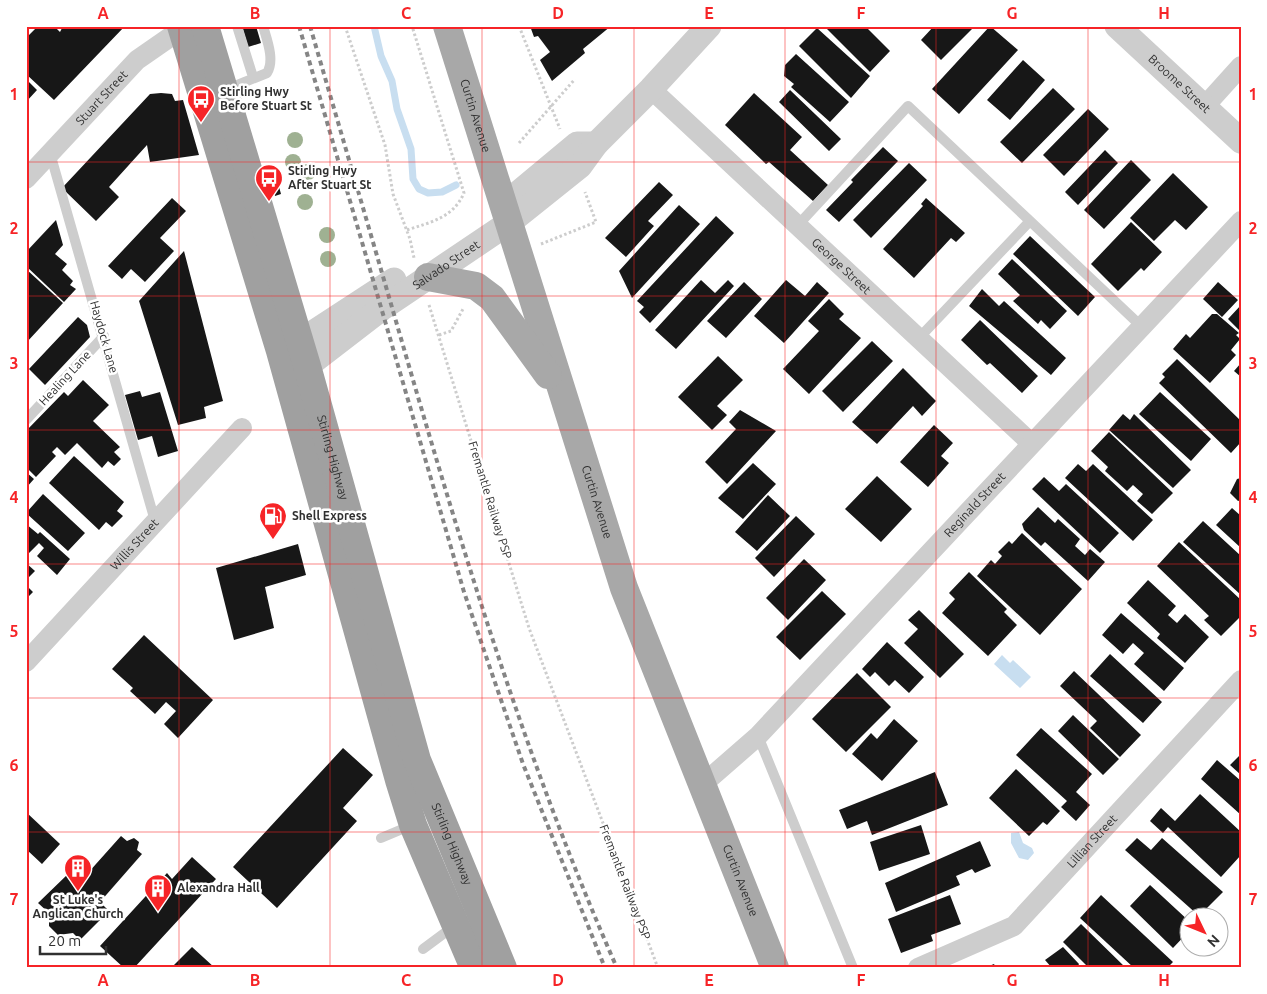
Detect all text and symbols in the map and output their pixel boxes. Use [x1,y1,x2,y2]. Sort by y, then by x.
text: A [97,4,109,22]
text: B [250,4,260,22]
text: C [401,4,411,22]
text: D [552,4,564,22]
text: E [704,4,714,22]
text: F [857,4,866,22]
text: G [1006,4,1018,22]
text: H [1158,4,1170,22]
street label: Broome Street [1146,52,1213,115]
street label: Stuart Street [73,67,130,127]
street label: Curtin Avenue [458,77,493,154]
bus stop icon: Stirling Hwy Before Stuart St [186,84,216,123]
text: 1 [9,85,19,103]
place label: Stirling Hwy Before Stuart St [220,85,312,112]
text: 1 [1248,85,1258,103]
bus stop icon: Stirling Hwy After Stuart St [254,163,284,202]
place label: Stirling Hwy After Stuart St [288,164,372,191]
text: 2 [9,219,19,237]
text: 2 [1248,219,1258,237]
street label: George Street [809,235,874,297]
street label: Salvado Street [410,237,482,292]
street label: Haydock Lane [88,299,121,374]
street label: Healing Lane [36,348,93,408]
text: 3 [9,354,19,372]
text: 3 [1248,354,1258,372]
street label: Stirling Highway [315,414,351,501]
street label: Fremantle Railway PSP [466,440,515,560]
street label: Curtin Avenue [580,463,615,540]
street label: Reginald Street [941,469,1008,539]
text: 4 [9,488,19,506]
text: 4 [1248,488,1258,506]
fuel station icon: Shell Express [258,501,288,540]
place label: Shell Express [292,509,367,522]
street label: Willis Street [107,516,161,572]
text: 5 [9,622,19,640]
text: 5 [1248,622,1258,640]
text: 6 [9,756,19,774]
text: 6 [1248,756,1258,774]
street label: Stirling Highway [430,801,475,887]
street label: Lillian Street [1064,812,1120,870]
street label: Fremantle Railway PSP [598,822,653,941]
street label: Curtin Avenue [721,842,761,918]
building icon: St Luke's Anglican Church [63,853,93,892]
building icon: Alexandra Hall [143,873,173,912]
place label: Alexandra Hall [177,881,260,894]
text: 7 [9,890,19,908]
text: 7 [1248,890,1258,908]
place label: St Luke's Anglican Church [33,893,124,920]
north arrow [1180,906,1230,956]
scale bar [40,924,106,956]
text: 20 m [48,932,81,949]
text: N [1204,932,1223,950]
text: A [97,971,109,989]
text: B [250,971,260,989]
text: C [401,971,411,989]
text: D [552,971,564,989]
text: E [704,971,714,989]
text: F [857,971,866,989]
text: G [1006,971,1018,989]
text: H [1158,971,1170,989]

